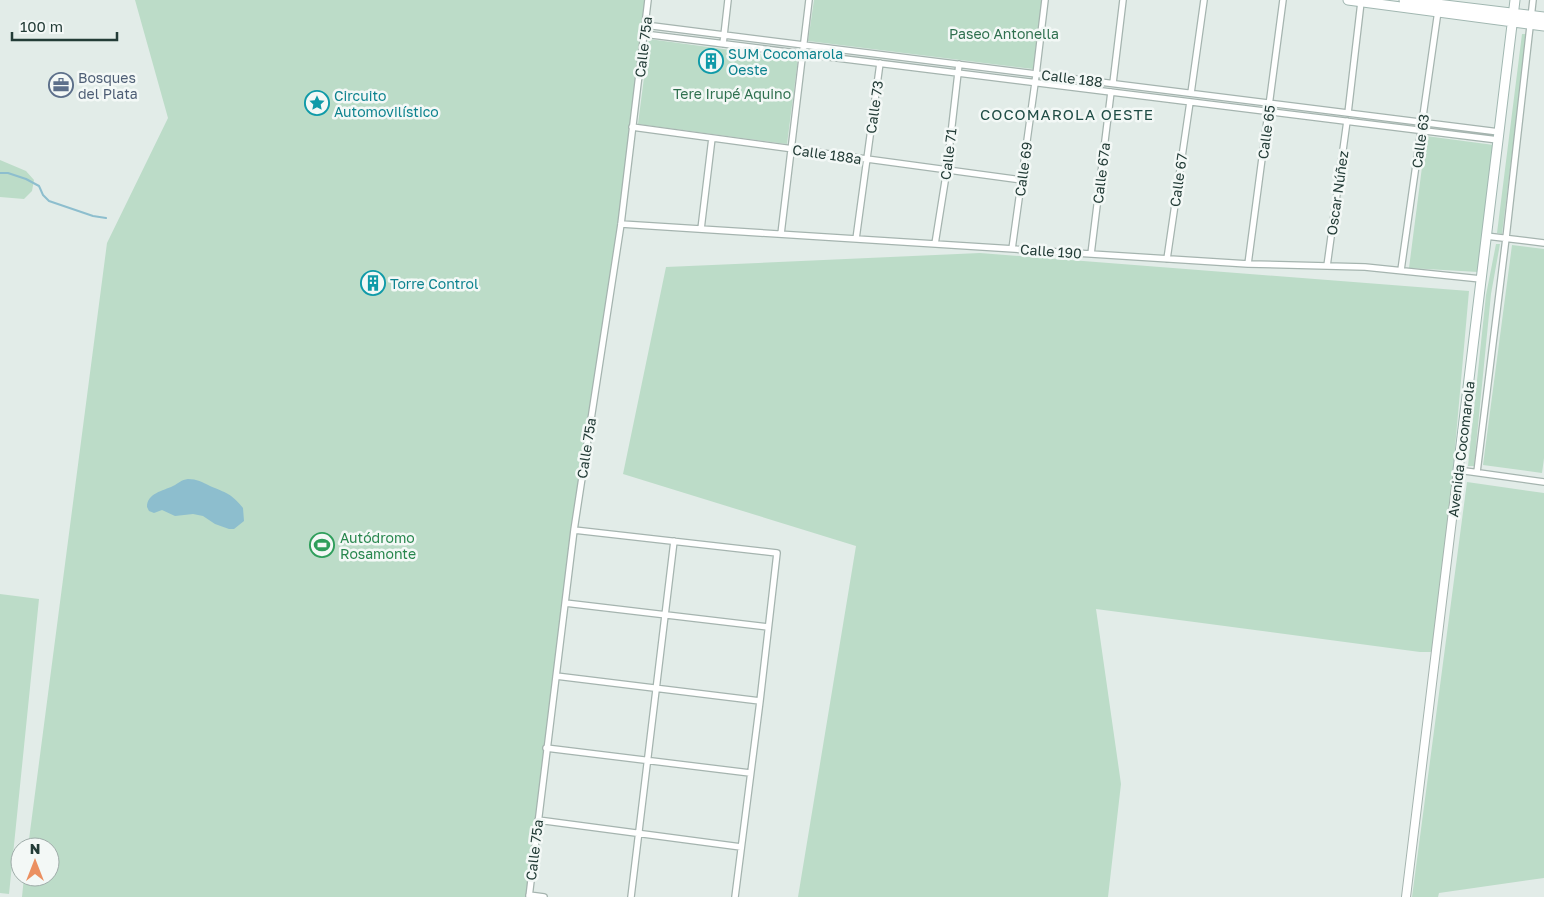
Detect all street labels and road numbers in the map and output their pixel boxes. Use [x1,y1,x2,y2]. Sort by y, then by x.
street label: Calle 75a [631,16,655,78]
street label: Calle 188 [1040,66,1104,90]
street label: Calle 73 [862,79,886,135]
street label: Calle 65 [1254,104,1278,160]
street label: Calle 63 [1408,113,1432,169]
street label: Calle 71 [936,127,960,181]
street label: Calle 188a [791,141,863,167]
street label: Calle 69 [1011,141,1035,197]
street label: Calle 67a [1089,141,1113,205]
street label: Oscar Núñez [1323,150,1351,236]
street label: Calle 67 [1166,152,1190,208]
street label: Calle 190 [1020,240,1082,262]
street label: Avenida Cocomarola [1444,380,1478,518]
street label: Calle 75a [573,416,599,480]
street label: Calle 75a [522,819,546,881]

